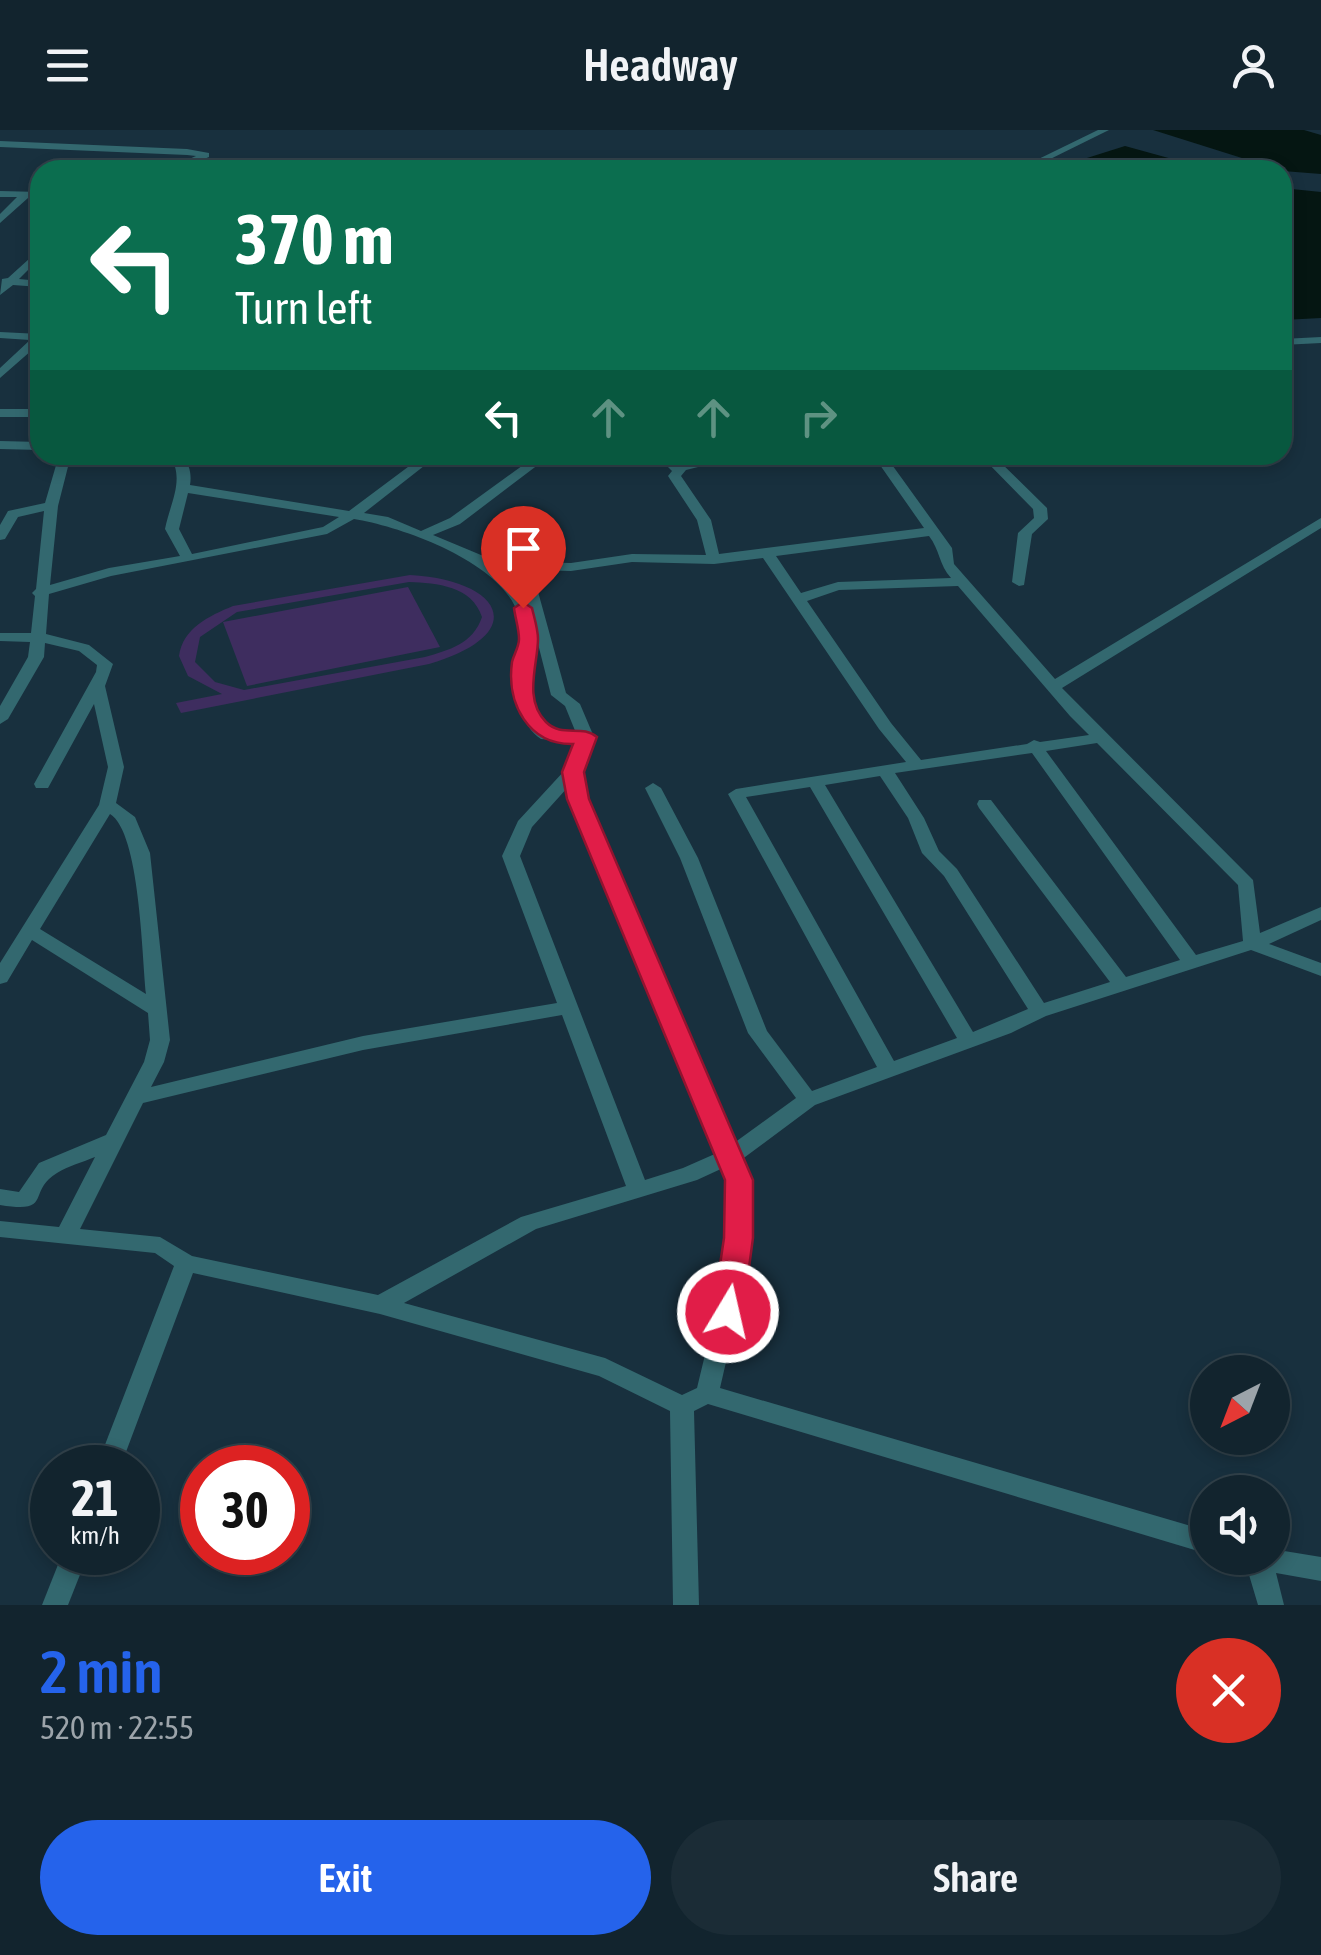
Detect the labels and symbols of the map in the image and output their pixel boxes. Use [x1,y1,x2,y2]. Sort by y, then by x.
pin [481,506,566,609]
position arrow [676,1260,780,1364]
north arrow [1190,1355,1290,1455]
speed limit sign: 30 [180,1445,310,1575]

